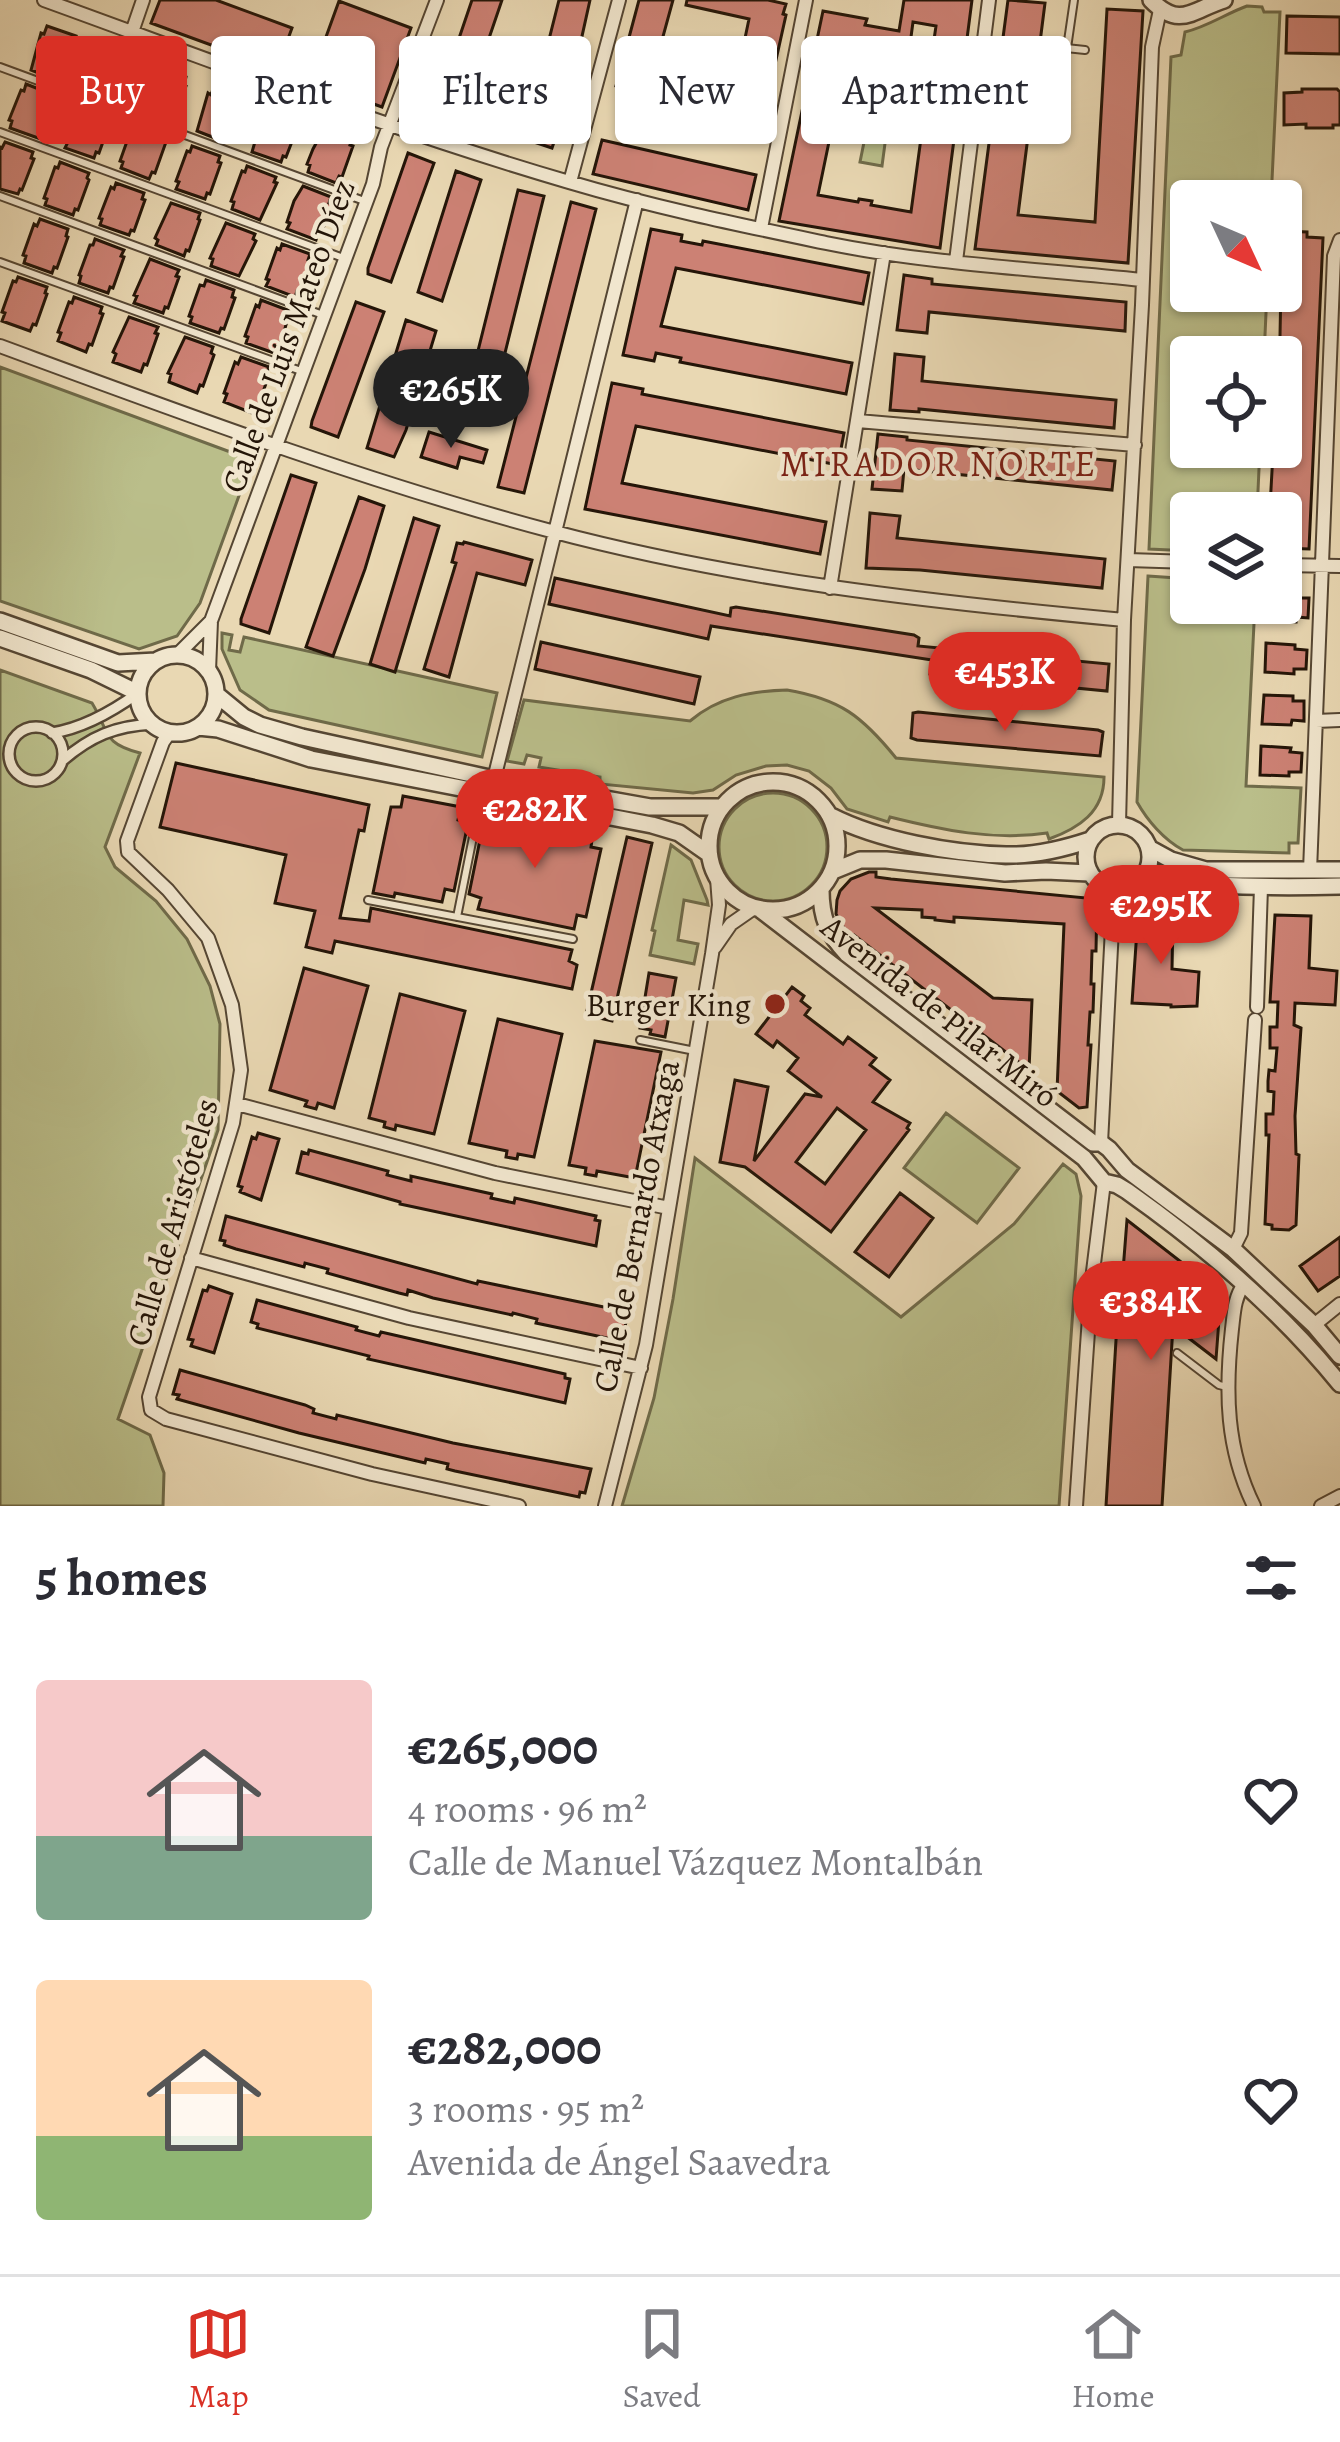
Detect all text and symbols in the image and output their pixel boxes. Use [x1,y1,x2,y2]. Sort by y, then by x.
chip: Buy [36,36,187,144]
chip: Rent [211,36,375,144]
chip: Filters [399,36,591,144]
chip: New [615,36,777,144]
chip: Apartment [801,36,1071,144]
street label: Calle de Luis Mateo Díez [210,173,366,499]
north arrow [1170,180,1302,312]
map controls [1170,180,1302,624]
button: locate [1170,336,1302,468]
pin: €265K [367,349,535,451]
text: €265K [400,361,502,414]
district label: MIRADOR NORTE [780,439,1098,488]
button: layers [1170,492,1302,624]
pin: €453K [921,632,1089,734]
text: €453K [955,644,1055,697]
pin: €282K [451,769,619,871]
text: €282K [483,781,587,834]
pin: €295K [1077,865,1245,967]
text: €295K [1110,877,1212,930]
street label: Avenida de Pilar Miró [811,904,1068,1118]
place label: Burger King [586,982,751,1027]
marker: Burger King [762,991,788,1017]
street label: Calle de Bernardo Atxaga [582,1055,690,1396]
street label: Calle de Aristóteles [115,1093,229,1351]
pin: €384K [1067,1261,1235,1363]
text: €384K [1100,1273,1202,1326]
text: 5 homes [36,1543,208,1613]
icon: filters [1238,1545,1304,1611]
text: €265,000 [408,1712,598,1782]
icon: home [132,1728,276,1872]
icon: heart [1238,1767,1304,1833]
text: 4 rooms · 96 m² [408,1782,647,1835]
text: Calle de Manuel Vázquez Montalbán [408,1835,983,1888]
text: €282,000 [408,2012,602,2082]
icon: home [132,2028,276,2172]
icon: heart [1238,2067,1304,2133]
text: 3 rooms · 95 m² [408,2082,644,2135]
text: Avenida de Ángel Saavedra [408,2135,831,2188]
tab: Map [185,2301,251,2418]
tab: Saved [622,2301,701,2418]
tab: Home [1072,2301,1155,2418]

